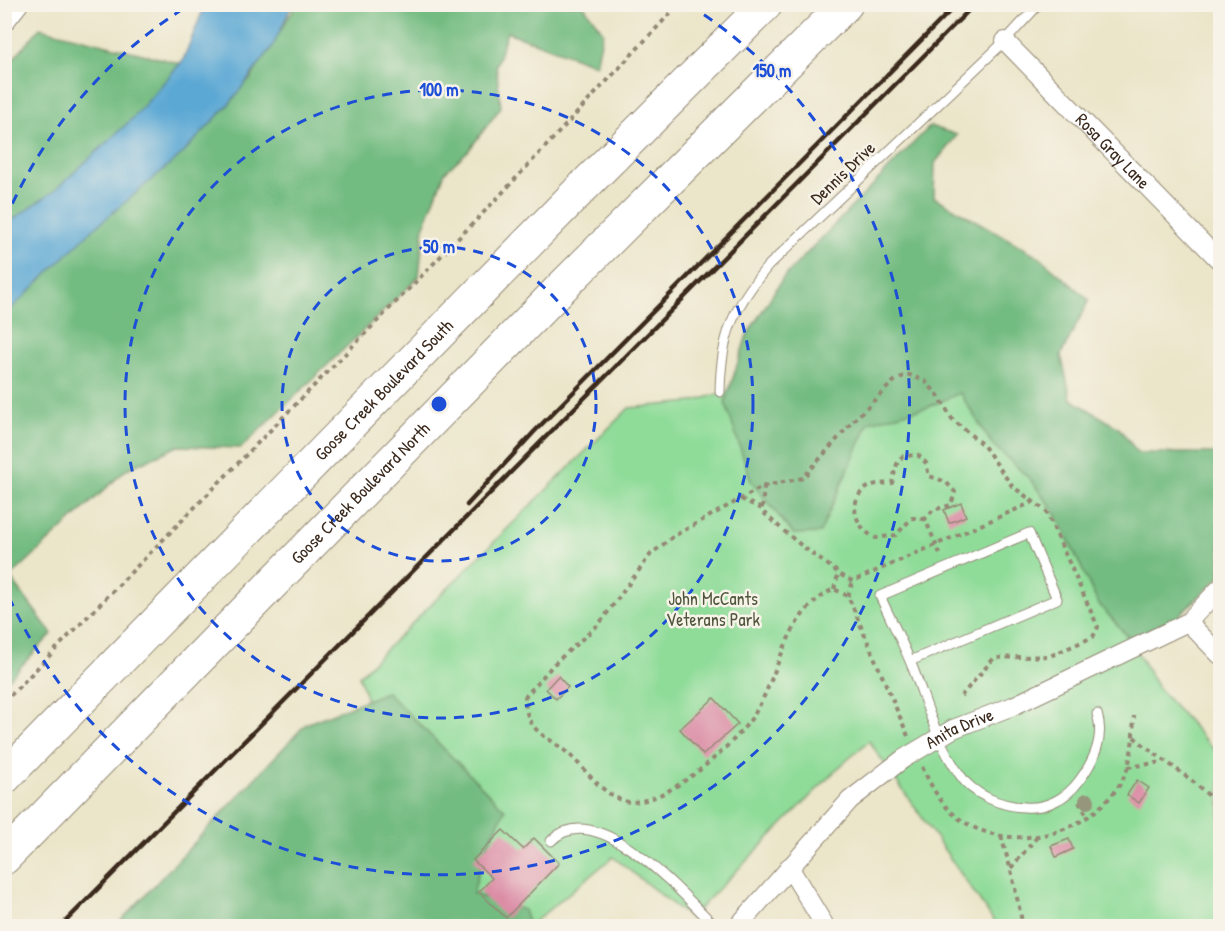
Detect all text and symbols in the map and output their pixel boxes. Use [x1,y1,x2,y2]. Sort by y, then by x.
text: 150 m [753,58,791,83]
text: 100 m [419,77,459,102]
street label: Rosa Gray Lane [1070,107,1156,194]
street label: Dennis Drive [805,136,880,210]
text: 50 m [423,234,455,259]
street label: Goose Creek Boulevard South [309,313,459,466]
centre of rings [429,394,449,414]
street label: Goose Creek Boulevard North [285,416,436,569]
park label: John McCants Veterans Park [666,586,760,632]
street label: Anita Drive [921,702,997,755]

